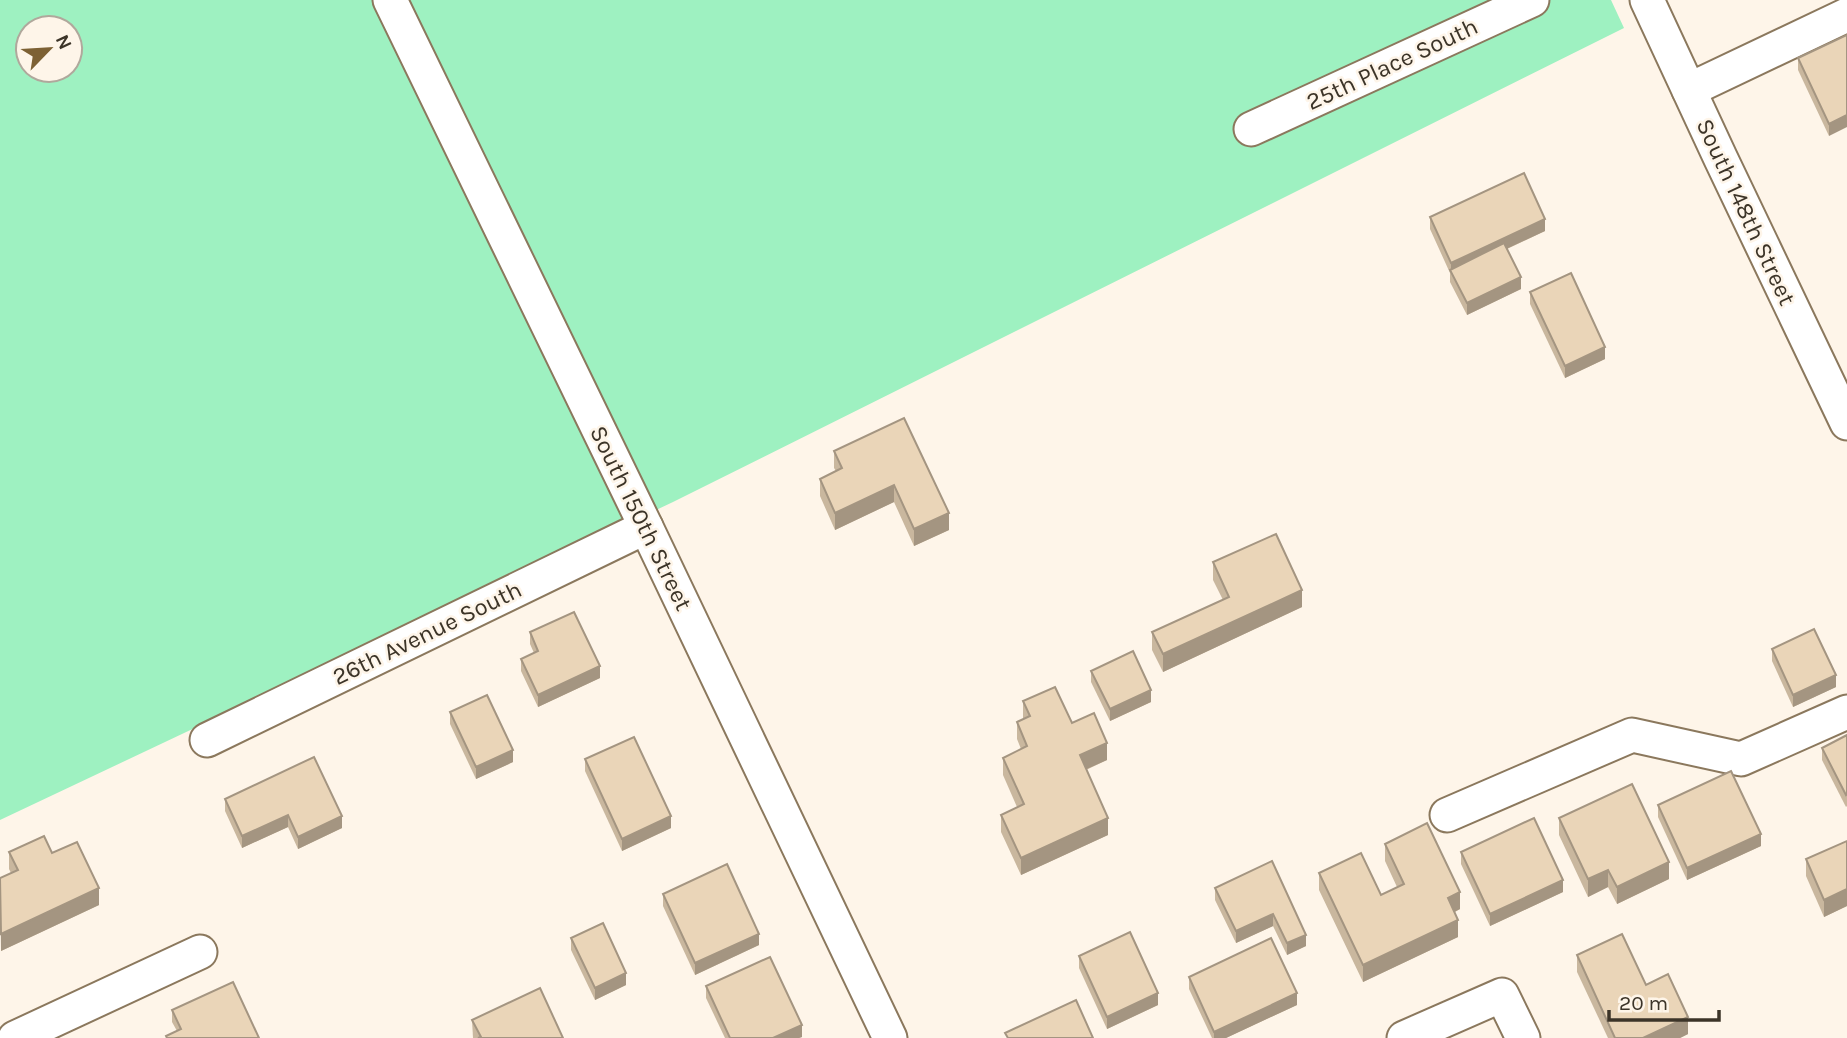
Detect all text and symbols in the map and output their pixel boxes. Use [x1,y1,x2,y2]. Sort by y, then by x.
street label: 25th Place South [1302,12,1482,116]
north arrow [14,14,84,84]
text: N [51,31,76,53]
street label: South 148th Street [1691,114,1801,310]
street label: South 150th Street [584,421,698,615]
street label: 26th Avenue South [328,575,526,691]
scale bar [1609,978,1719,1022]
text: 20 m [1619,991,1668,1015]

